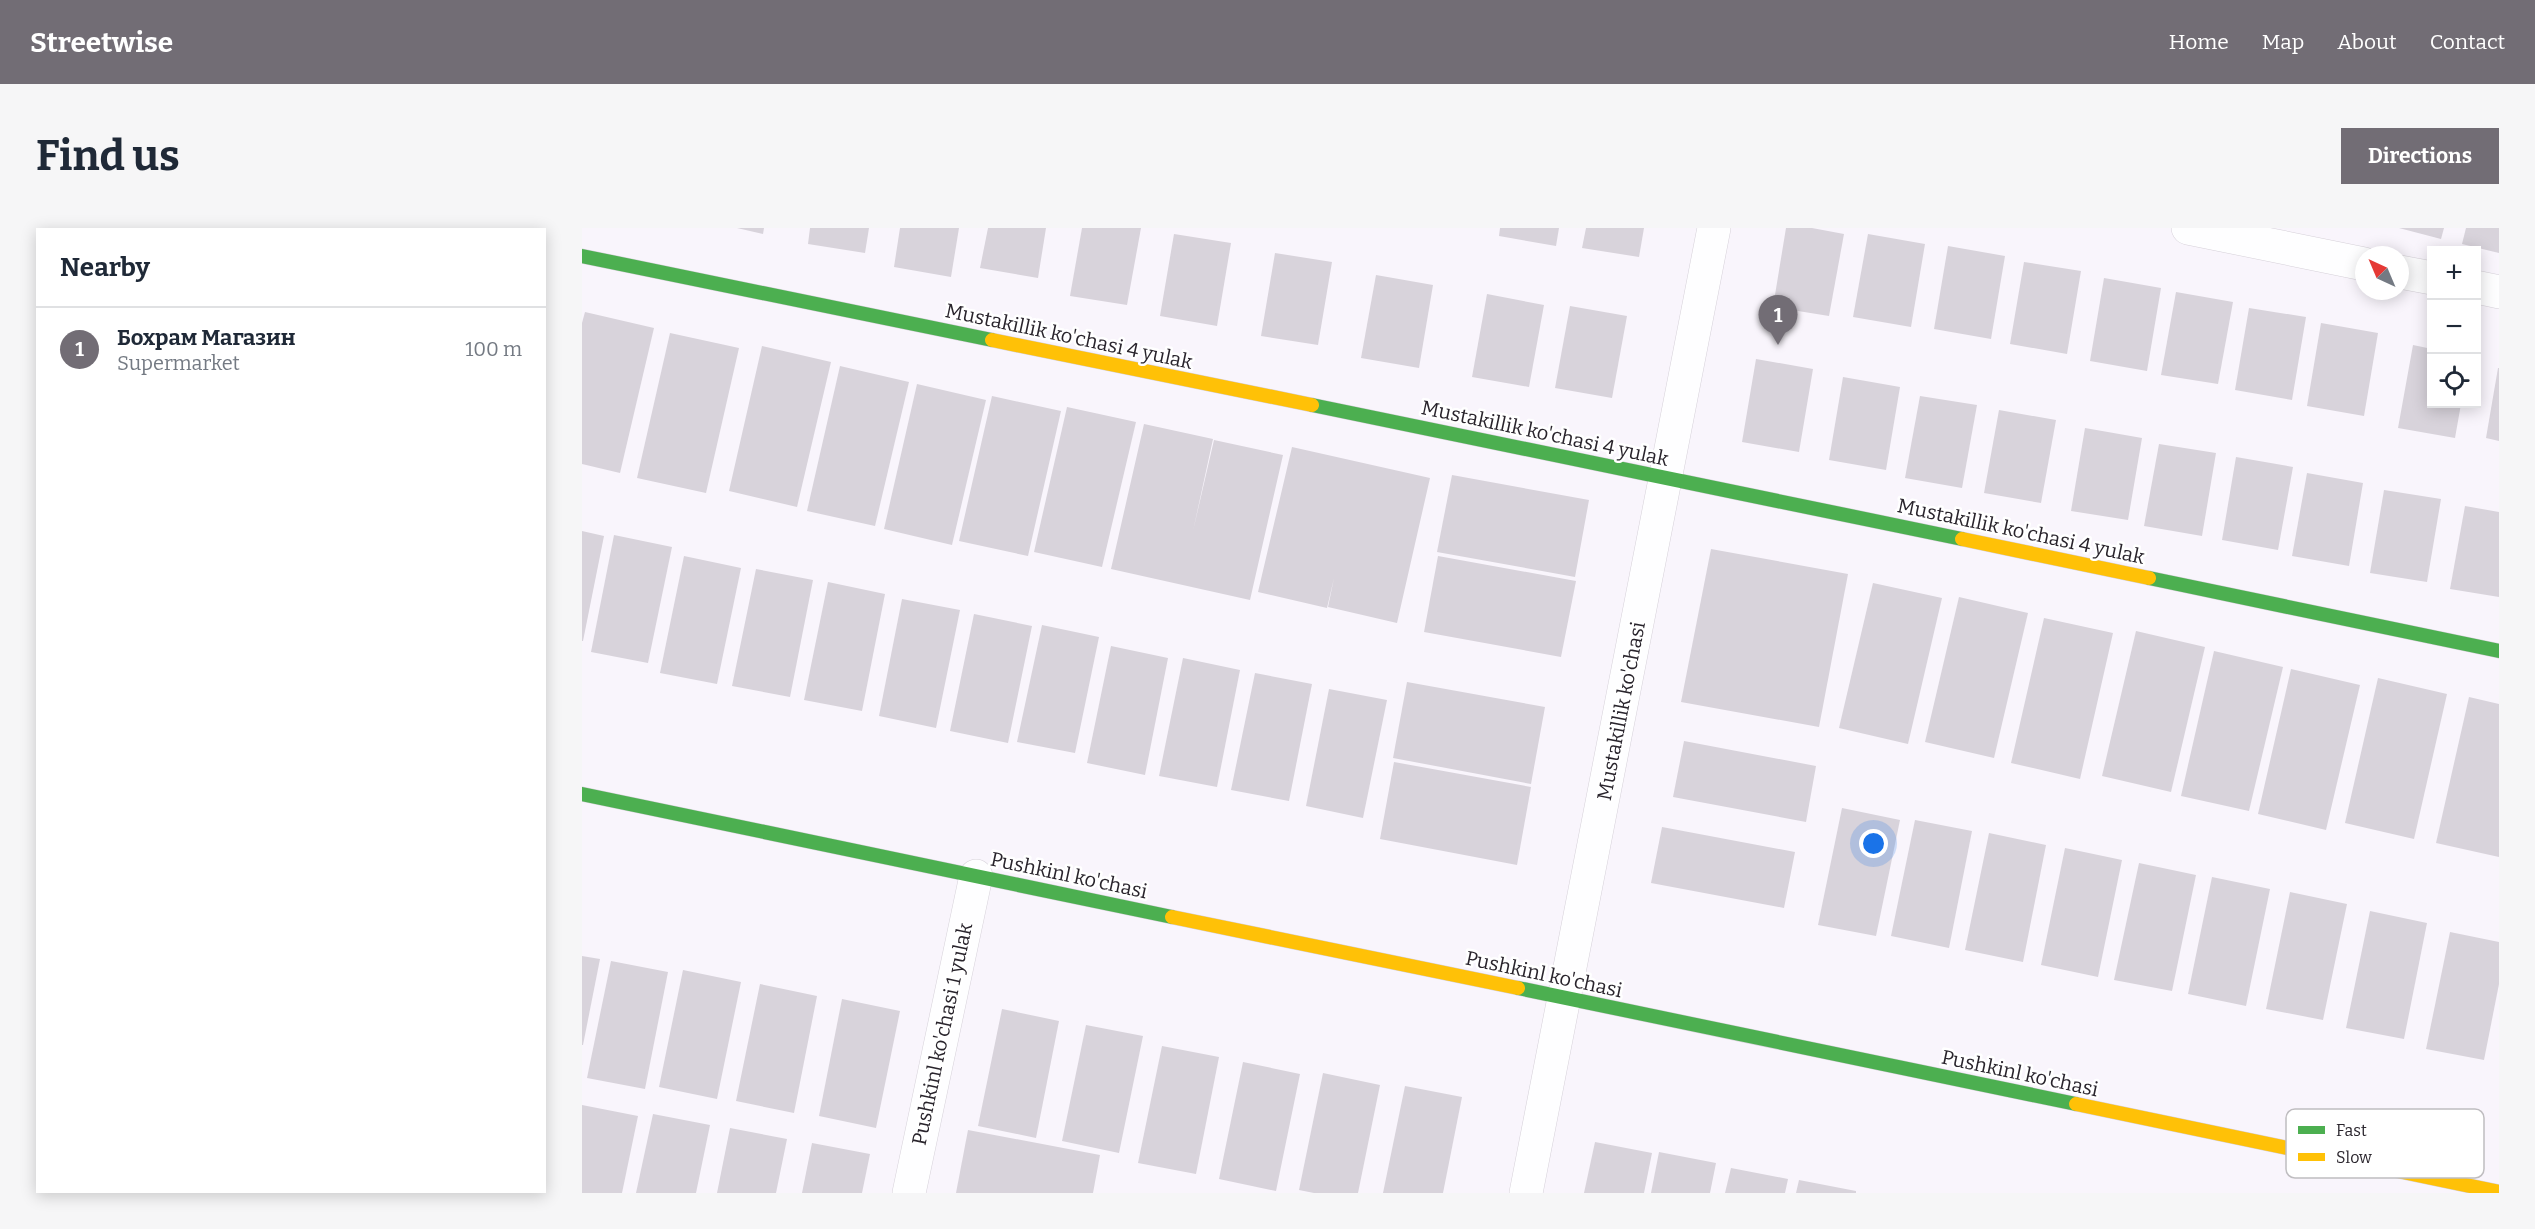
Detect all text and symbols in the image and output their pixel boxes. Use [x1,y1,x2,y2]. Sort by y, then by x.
text: Streetwise [30,26,173,59]
text: Home [2169,29,2229,55]
text: Map [2262,29,2304,55]
text: About [2337,29,2397,55]
text: Contact [2430,29,2505,55]
button: Directions [2341,128,2499,184]
text: Find us [36,131,180,181]
north arrow [2355,246,2409,300]
map controls [2427,246,2481,408]
button: + [2427,246,2481,300]
text: Nearby [60,252,150,283]
pin: 1 [1758,296,1798,345]
street label: Mustakillik ko'chasi 4 yulak [943,298,1196,374]
button: − [2427,300,2481,354]
text: Бохрам Магазин [117,324,296,351]
text: 1 [75,337,84,361]
text: 100 m [465,337,522,361]
text: Supermarket [117,351,240,375]
button: locate [2427,354,2481,408]
street label: Mustakillik ko'chasi 4 yulak [1419,395,1672,471]
street label: Mustakillik ko'chasi 4 yulak [1895,493,2148,569]
street label: Mustakillik ko'chasi [1592,619,1650,802]
your location [1859,829,1888,858]
street label: Pushkinl ko'chasi [988,847,1150,903]
street label: Pushkinl ko'chasi 1 yulak [907,920,977,1147]
street label: Pushkinl ko'chasi [1463,946,1625,1002]
street label: Pushkinl ko'chasi [1939,1045,2101,1101]
legend [2286,1109,2484,1178]
text: Fast [2336,1121,2367,1140]
text: Slow [2336,1148,2372,1167]

